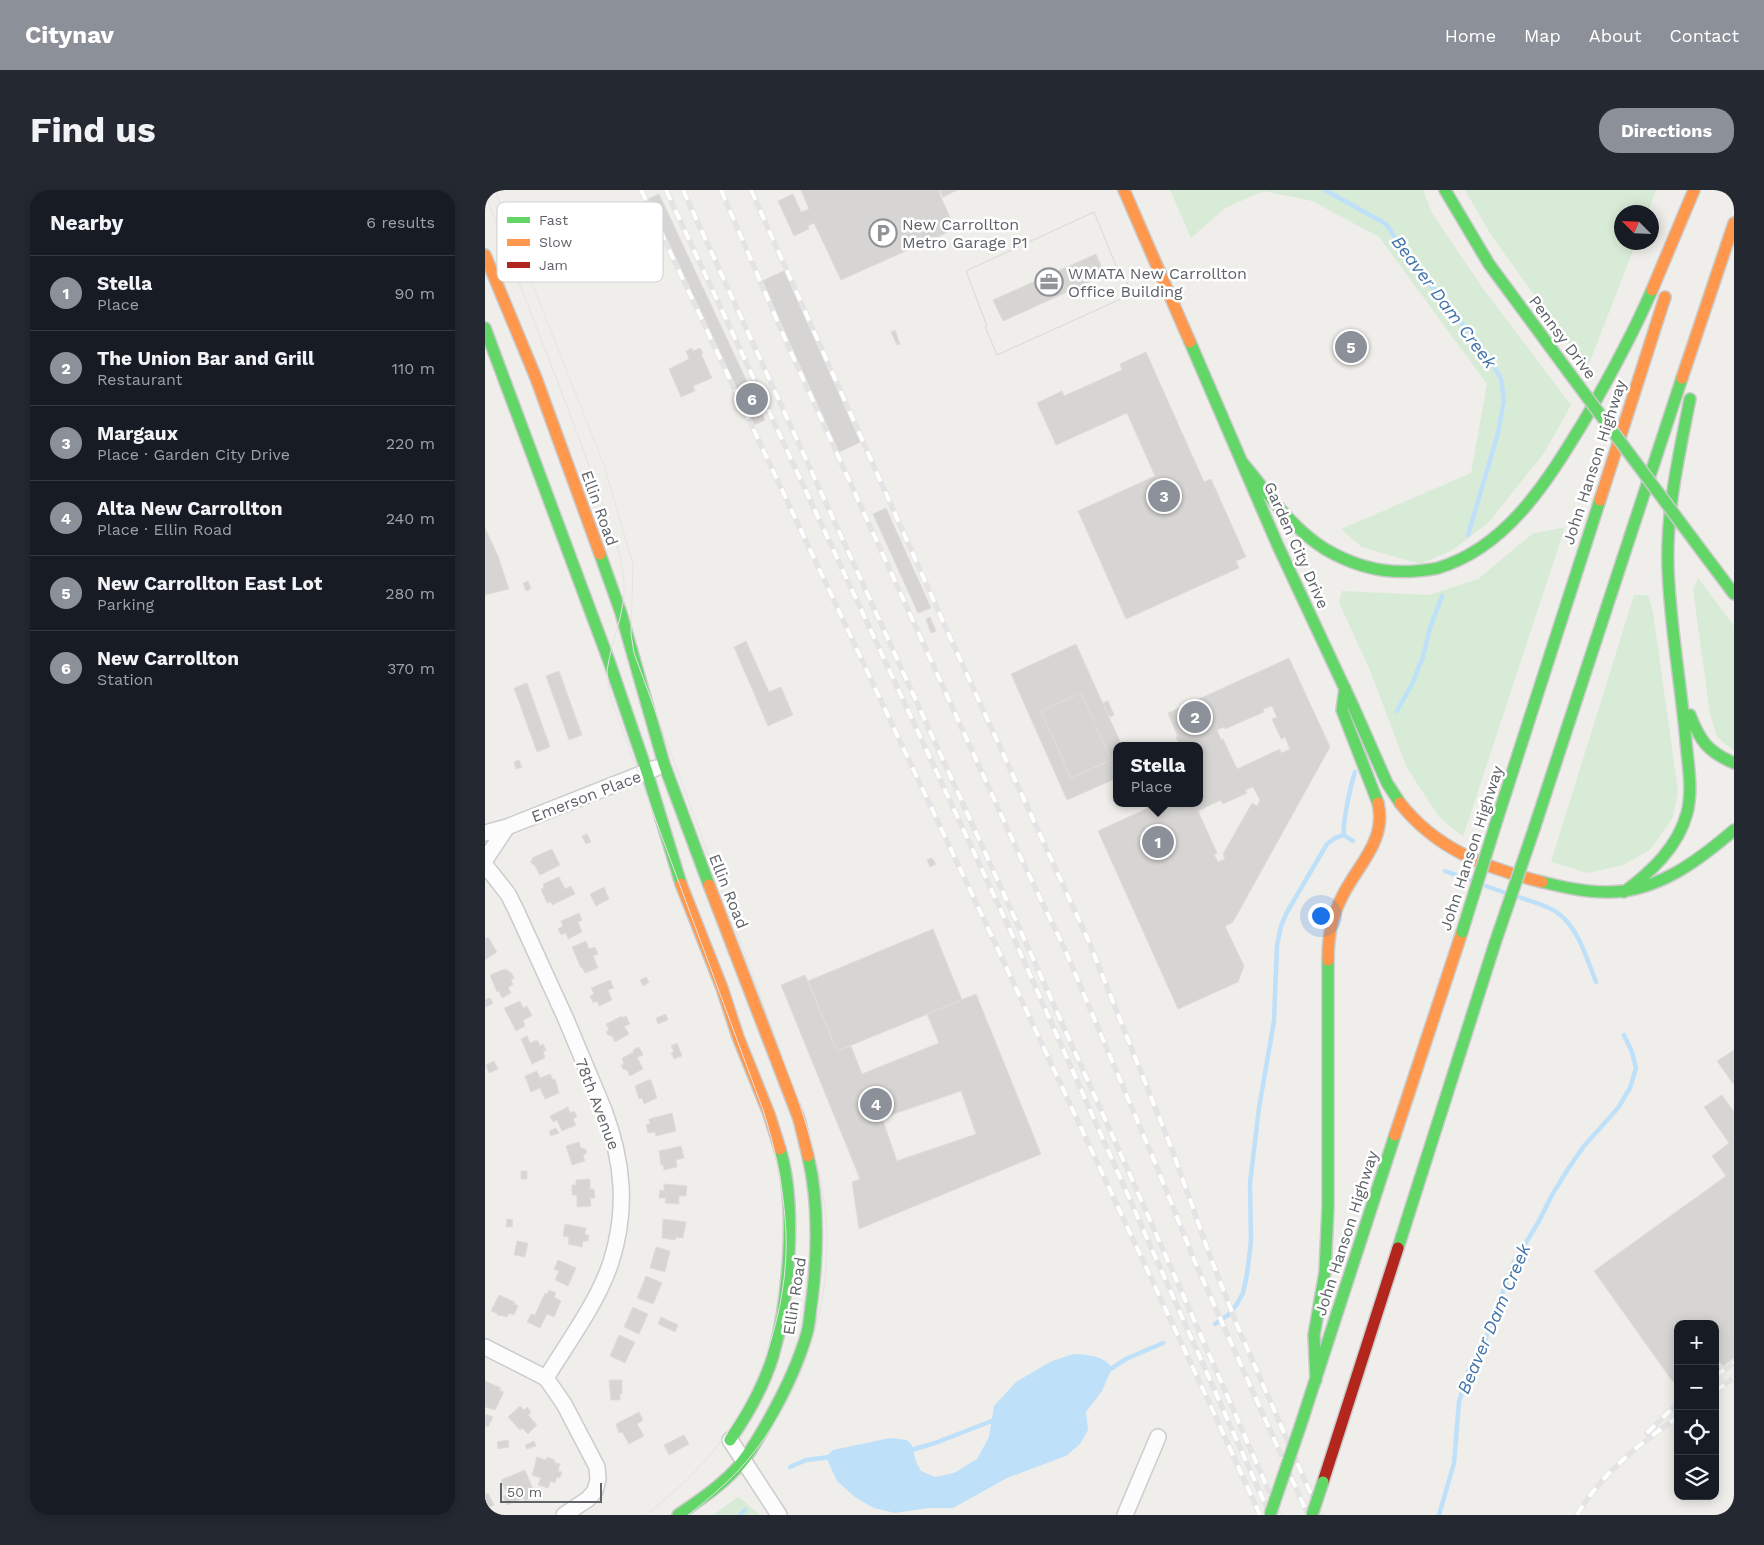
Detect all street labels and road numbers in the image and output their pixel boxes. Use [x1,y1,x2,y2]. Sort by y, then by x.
street label: Pennsy Drive [1525,292,1600,383]
street label: John Hanson Highway [1559,377,1630,547]
street label: Ellin Road [577,468,622,548]
street label: Garden City Drive [1260,479,1333,611]
street label: John Hanson Highway [1436,763,1507,933]
street label: Emerson Place [529,767,644,826]
street label: Ellin Road [705,851,752,931]
street label: 78th Avenue [571,1056,624,1153]
street label: John Hanson Highway [1311,1148,1382,1318]
street label: Ellin Road [779,1256,810,1336]

